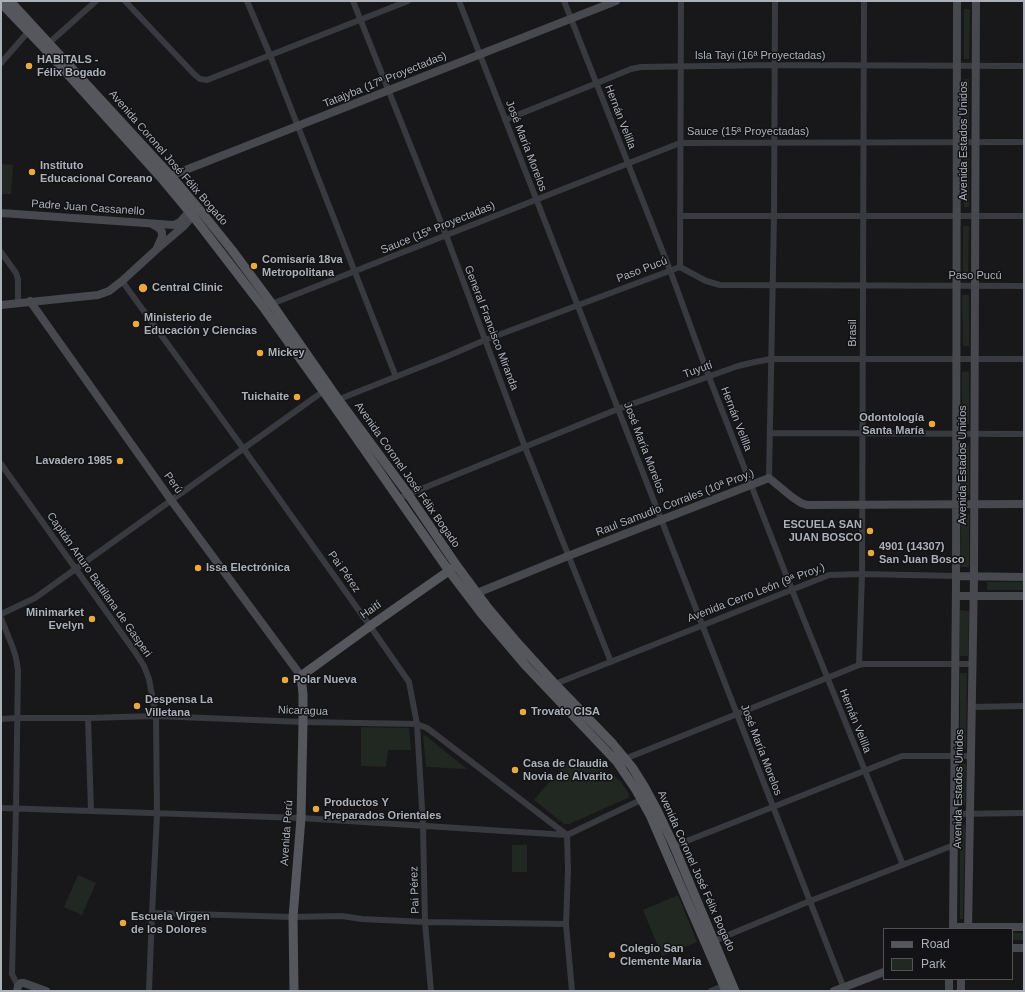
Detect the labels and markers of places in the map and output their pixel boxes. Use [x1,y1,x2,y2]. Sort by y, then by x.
place label: HABITALS - Félix Bogado [37,53,106,79]
marker: HABITALS - Félix Bogado [24,61,34,71]
place label: Instituto Educacional Coreano [40,159,152,185]
marker: Instituto Educacional Coreano [27,167,37,177]
place label: Comisaría 18va Metropolitana [262,253,343,279]
marker: Comisaría 18va Metropolitana [249,261,259,271]
place label: Central Clinic [152,281,223,295]
marker: Central Clinic [137,282,149,294]
place label: Ministerio de Educación y Ciencias [144,311,257,337]
marker: Ministerio de Educación y Ciencias [131,319,141,329]
place label: Mickey [268,346,305,360]
marker: Mickey [255,348,265,358]
place label: Tuichaite [242,390,289,404]
marker: Tuichaite [292,392,302,402]
place label: Odontología Santa María [859,411,924,437]
marker: Odontología Santa María [927,419,937,429]
place label: Lavadero 1985 [36,454,112,468]
marker: Lavadero 1985 [115,456,125,466]
place label: ESCUELA SAN JUAN BOSCO [783,518,862,544]
marker: ESCUELA SAN JUAN BOSCO [865,526,875,536]
place label: 4901 (14307) San Juan Bosco [879,540,965,566]
marker: 4901 (14307) San Juan Bosco [866,548,876,558]
place label: Issa Electrónica [206,561,290,575]
marker: Issa Electrónica [193,563,203,573]
place label: Minimarket Evelyn [26,606,84,632]
marker: Minimarket Evelyn [87,614,97,624]
place label: Polar Nueva [293,673,357,687]
marker: Polar Nueva [280,675,290,685]
place label: Despensa La Villetana [145,693,213,719]
marker: Despensa La Villetana [132,701,142,711]
place label: Trovato CISA [531,705,600,719]
marker: Trovato CISA [518,707,528,717]
place label: Casa de Claudia Novia de Alvarito [523,757,613,783]
marker: Casa de Claudia Novia de Alvarito [510,765,520,775]
place label: Productos Y Preparados Orientales [324,796,441,822]
marker: Productos Y Preparados Orientales [311,804,321,814]
place label: Escuela Virgen de los Dolores [131,910,210,936]
marker: Escuela Virgen de los Dolores [118,918,128,928]
place label: Colegio San Clemente Maria [620,942,701,968]
marker: Colegio San Clemente Maria [607,950,617,960]

